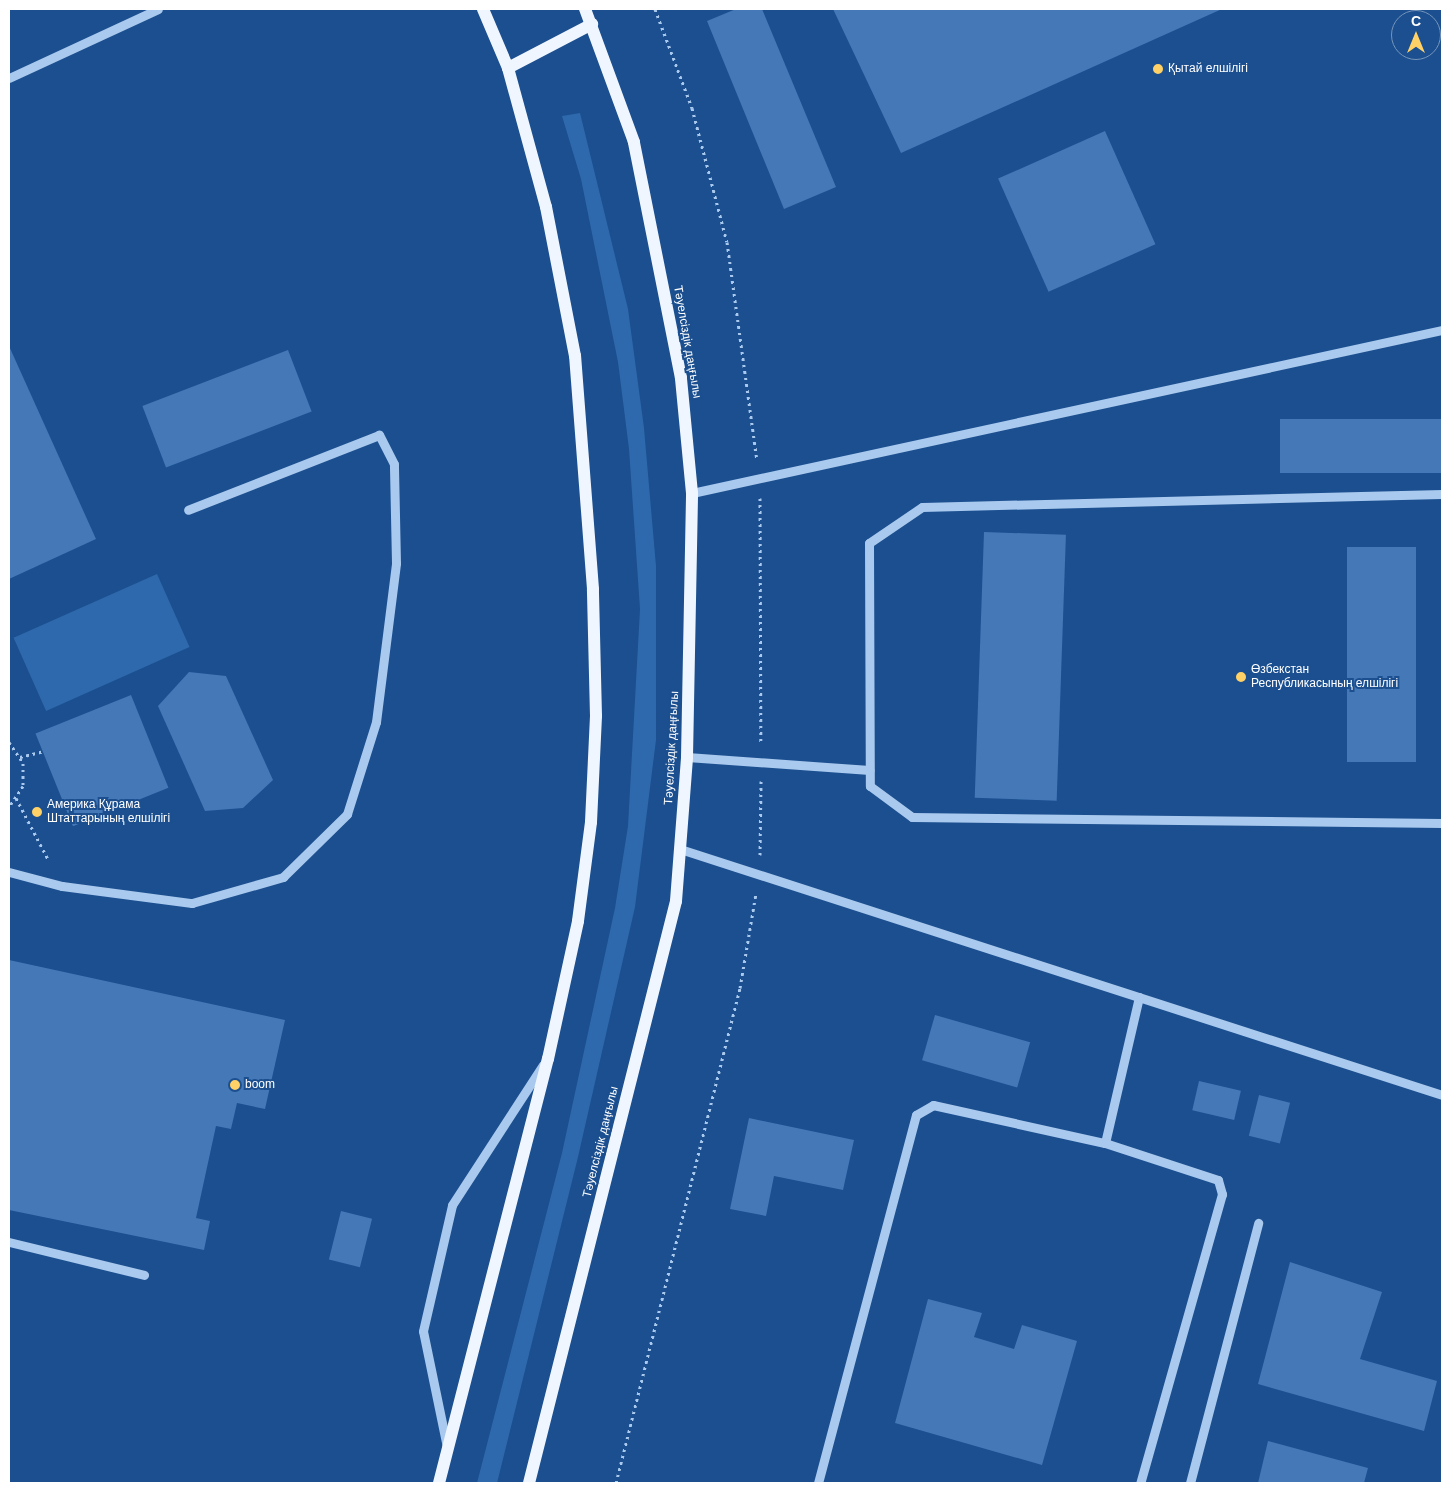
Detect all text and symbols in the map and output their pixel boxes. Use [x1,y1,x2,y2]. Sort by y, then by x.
north arrow [1391,10,1441,60]
text: С [1411,13,1421,29]
place label: Қытай елшілігі [1168,62,1248,76]
marker: Қытай елшілігі [1152,63,1164,75]
street label: Тәуелсіздік даңғылы [670,285,704,399]
place label: Өзбекстан Республикасының елшілігі [1251,663,1398,691]
marker: Өзбекстан Республикасының елшілігі [1235,671,1247,683]
street label: Тәуелсіздік даңғылы [662,691,682,805]
place label: Америка Құрама Штаттарының елшілігі [47,798,170,826]
marker: Америка Құрама Штаттарының елшілігі [31,806,43,818]
place label: boom [245,1078,275,1092]
marker: boom [229,1079,241,1091]
street label: Тәуелсіздік даңғылы [580,1085,622,1199]

